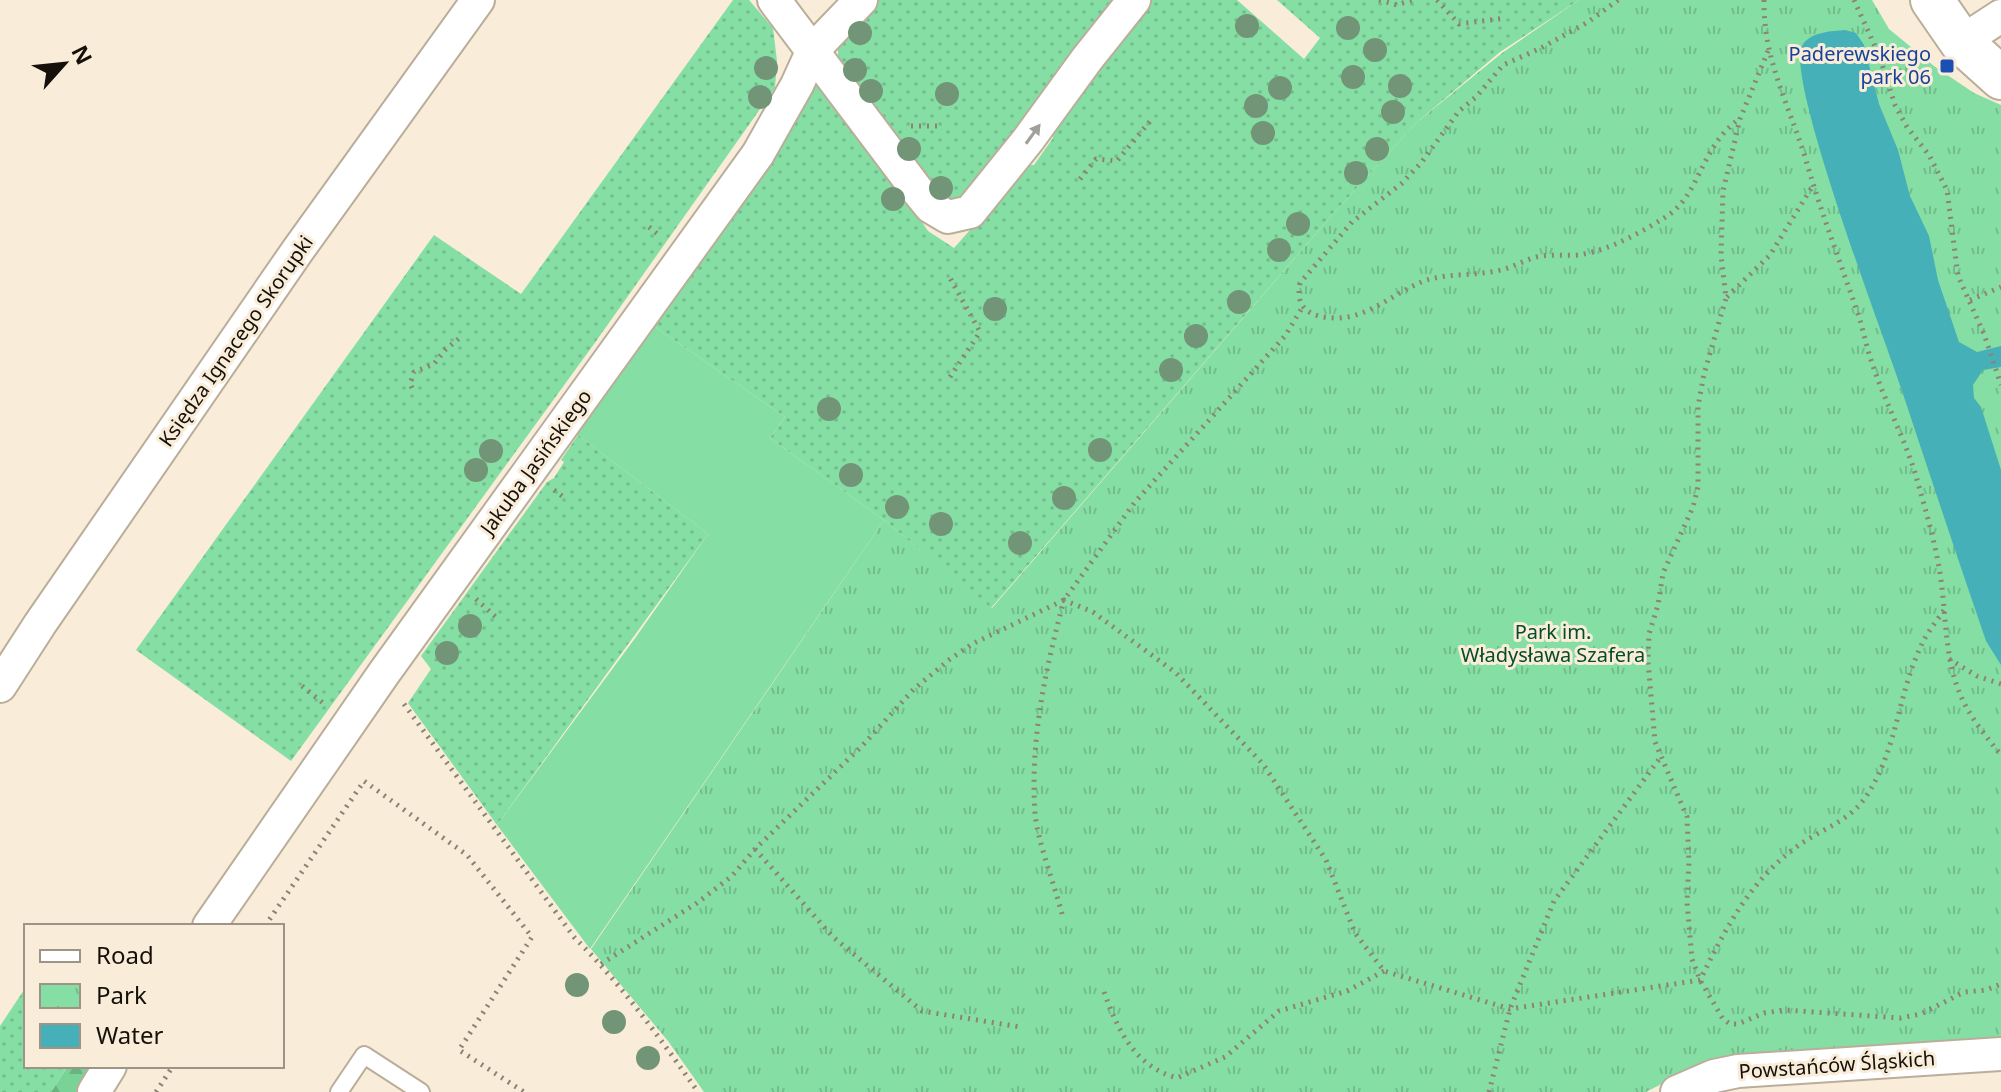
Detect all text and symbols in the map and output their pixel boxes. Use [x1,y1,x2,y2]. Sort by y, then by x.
north arrow [24,24,104,104]
text: N [65,40,100,69]
place label: Paderewskiego park 06 [1789,40,1931,90]
marker: Paderewskiego park 06 [1938,57,1956,75]
one-way arrow [1024,123,1040,144]
street label: Księdza Ignacego Skorupki [152,230,319,452]
street label: Jakuba Jasińskiego [473,384,597,541]
park label: Park im. Władysława Szafera [1461,618,1645,668]
legend [24,924,284,1068]
text: Road [96,938,154,971]
text: Park [96,978,147,1011]
text: Water [96,1018,164,1051]
street label: Powstańców Śląskich [1738,1044,1936,1085]

